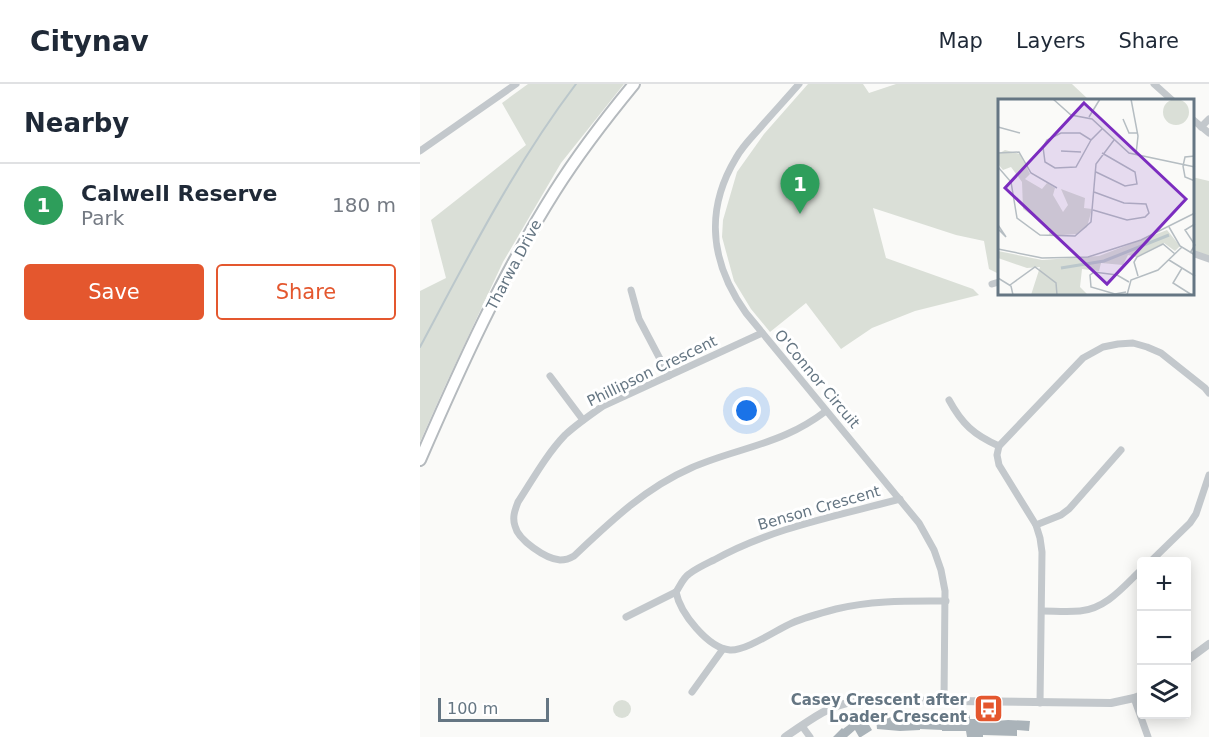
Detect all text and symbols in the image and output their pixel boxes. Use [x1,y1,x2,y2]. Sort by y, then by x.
text: Citynav [30,25,149,58]
text: Map [939,29,983,53]
text: Layers [1016,29,1085,53]
text: Share [1118,29,1179,53]
inset map [998,99,1194,296]
text: Nearby [24,108,129,138]
pin: 1 [780,164,820,214]
text: Calwell Reserve [81,181,278,206]
text: 1 [37,193,50,217]
text: 180 m [332,193,396,217]
text: Park [81,206,124,230]
street label: Tharwa Drive [482,217,545,314]
button: Save [24,264,204,320]
button: Share [216,264,396,320]
street label: O'Connor Circuit [771,326,863,432]
street label: Phillipson Crescent [584,332,720,410]
your location [732,396,761,425]
street label: Benson Crescent [756,482,882,534]
map controls [1137,557,1191,719]
button: + [1137,557,1191,611]
button: − [1137,611,1191,665]
button: layers [1137,665,1191,719]
place label: Casey Crescent after Loader Crescent [791,691,968,726]
bus stop icon: Casey Crescent after Loader Crescent [972,693,1004,725]
scale bar [438,695,549,722]
text: 100 m [447,699,498,718]

